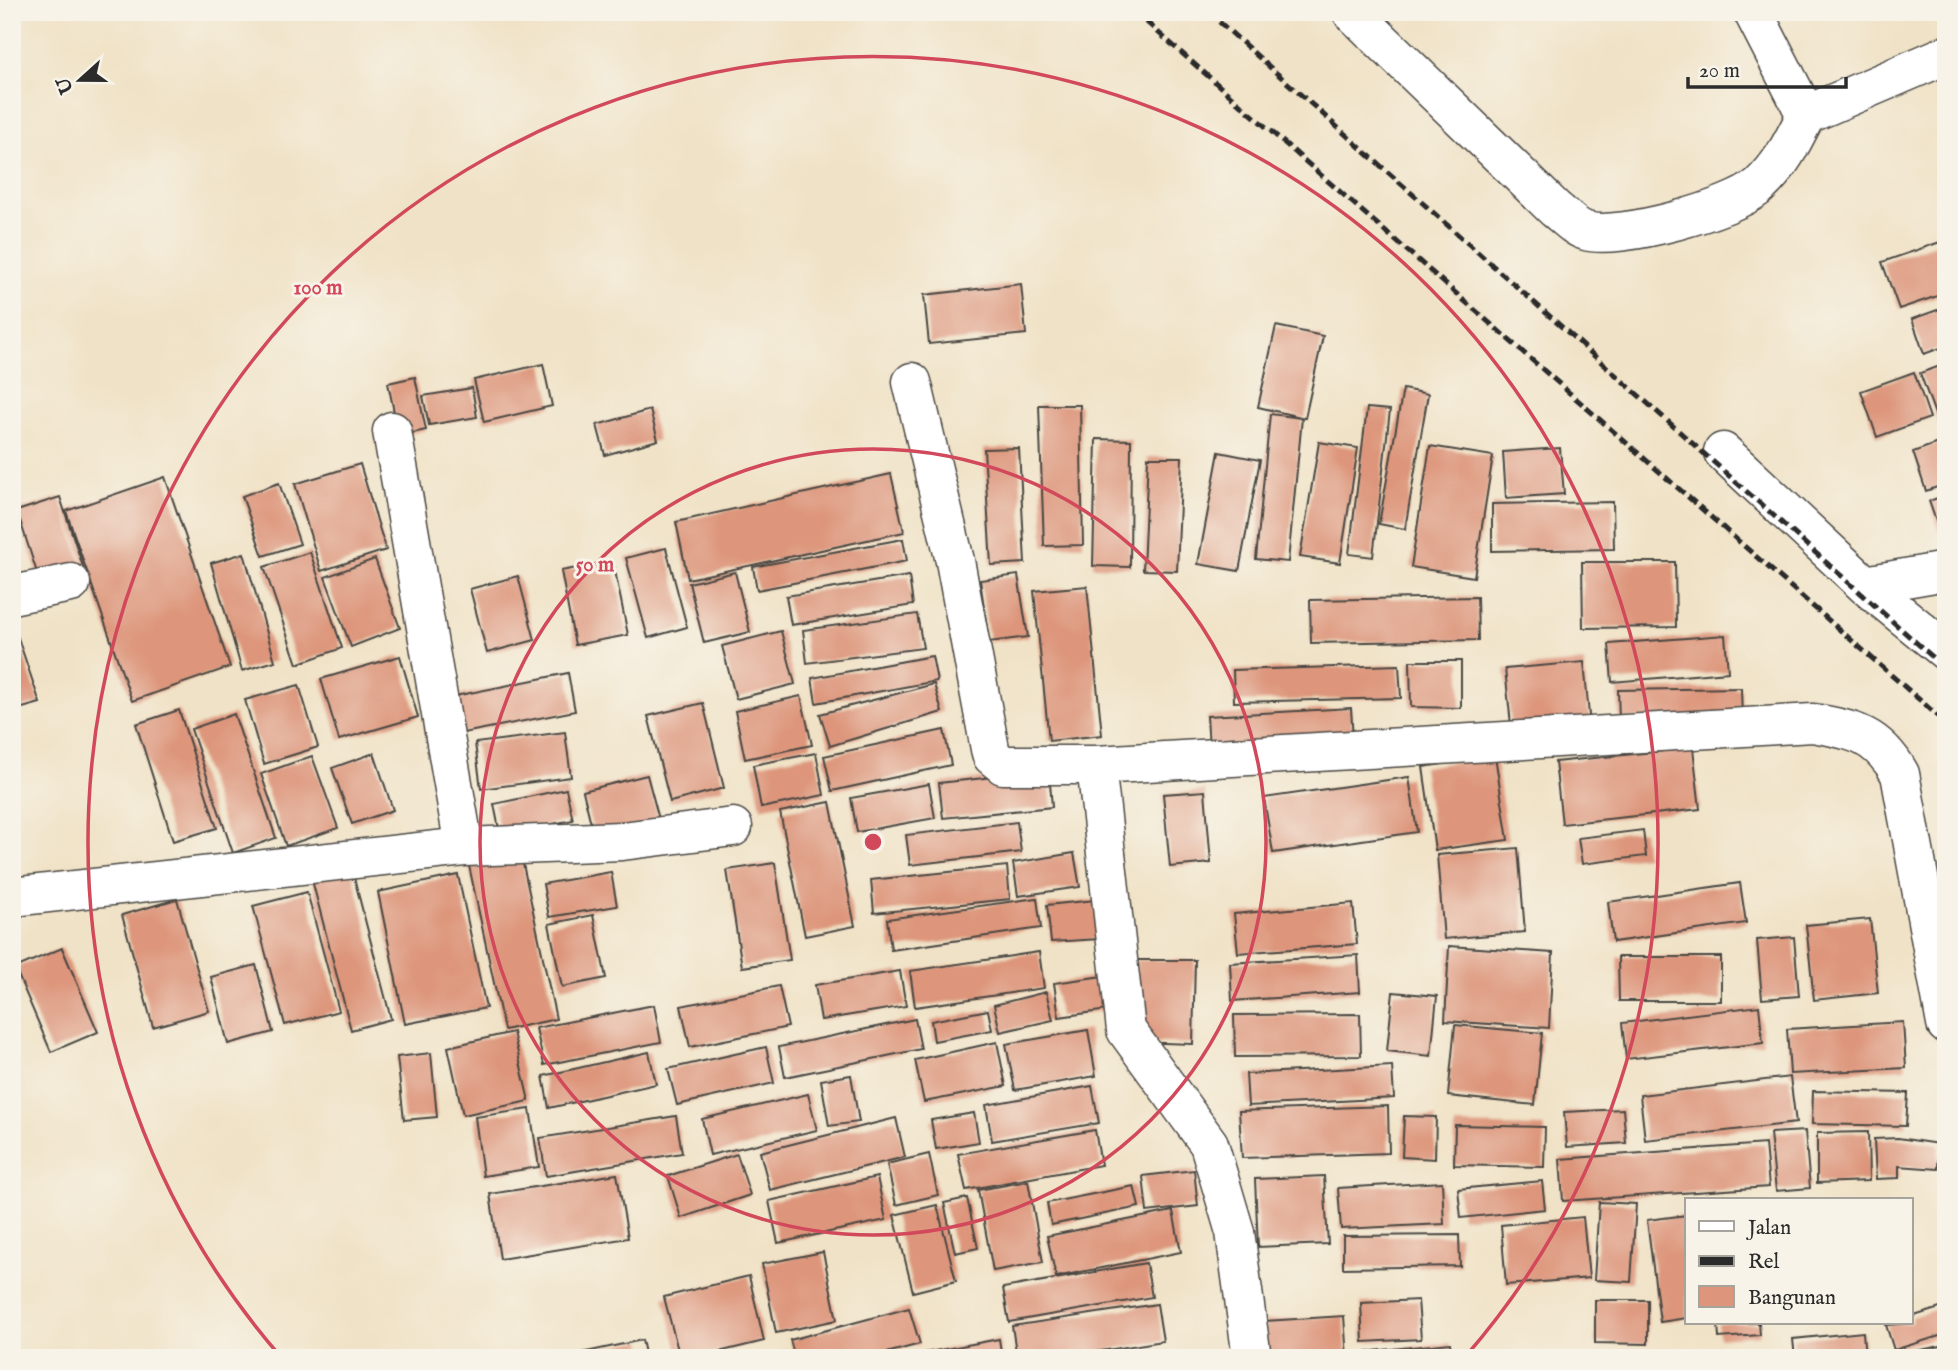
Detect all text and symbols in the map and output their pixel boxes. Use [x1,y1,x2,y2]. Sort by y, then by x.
north arrow [46,46,116,116]
scale bar [1688,46,1846,90]
text: 20 m [1699,58,1740,85]
text: U [52,73,80,98]
text: 100 m [293,275,343,302]
text: 50 m [576,552,615,579]
centre of rings [861,830,885,854]
legend [1685,1198,1912,1324]
text: Jalan [1746,1215,1791,1242]
text: Rel [1748,1249,1780,1276]
text: Bangunan [1748,1285,1836,1312]

